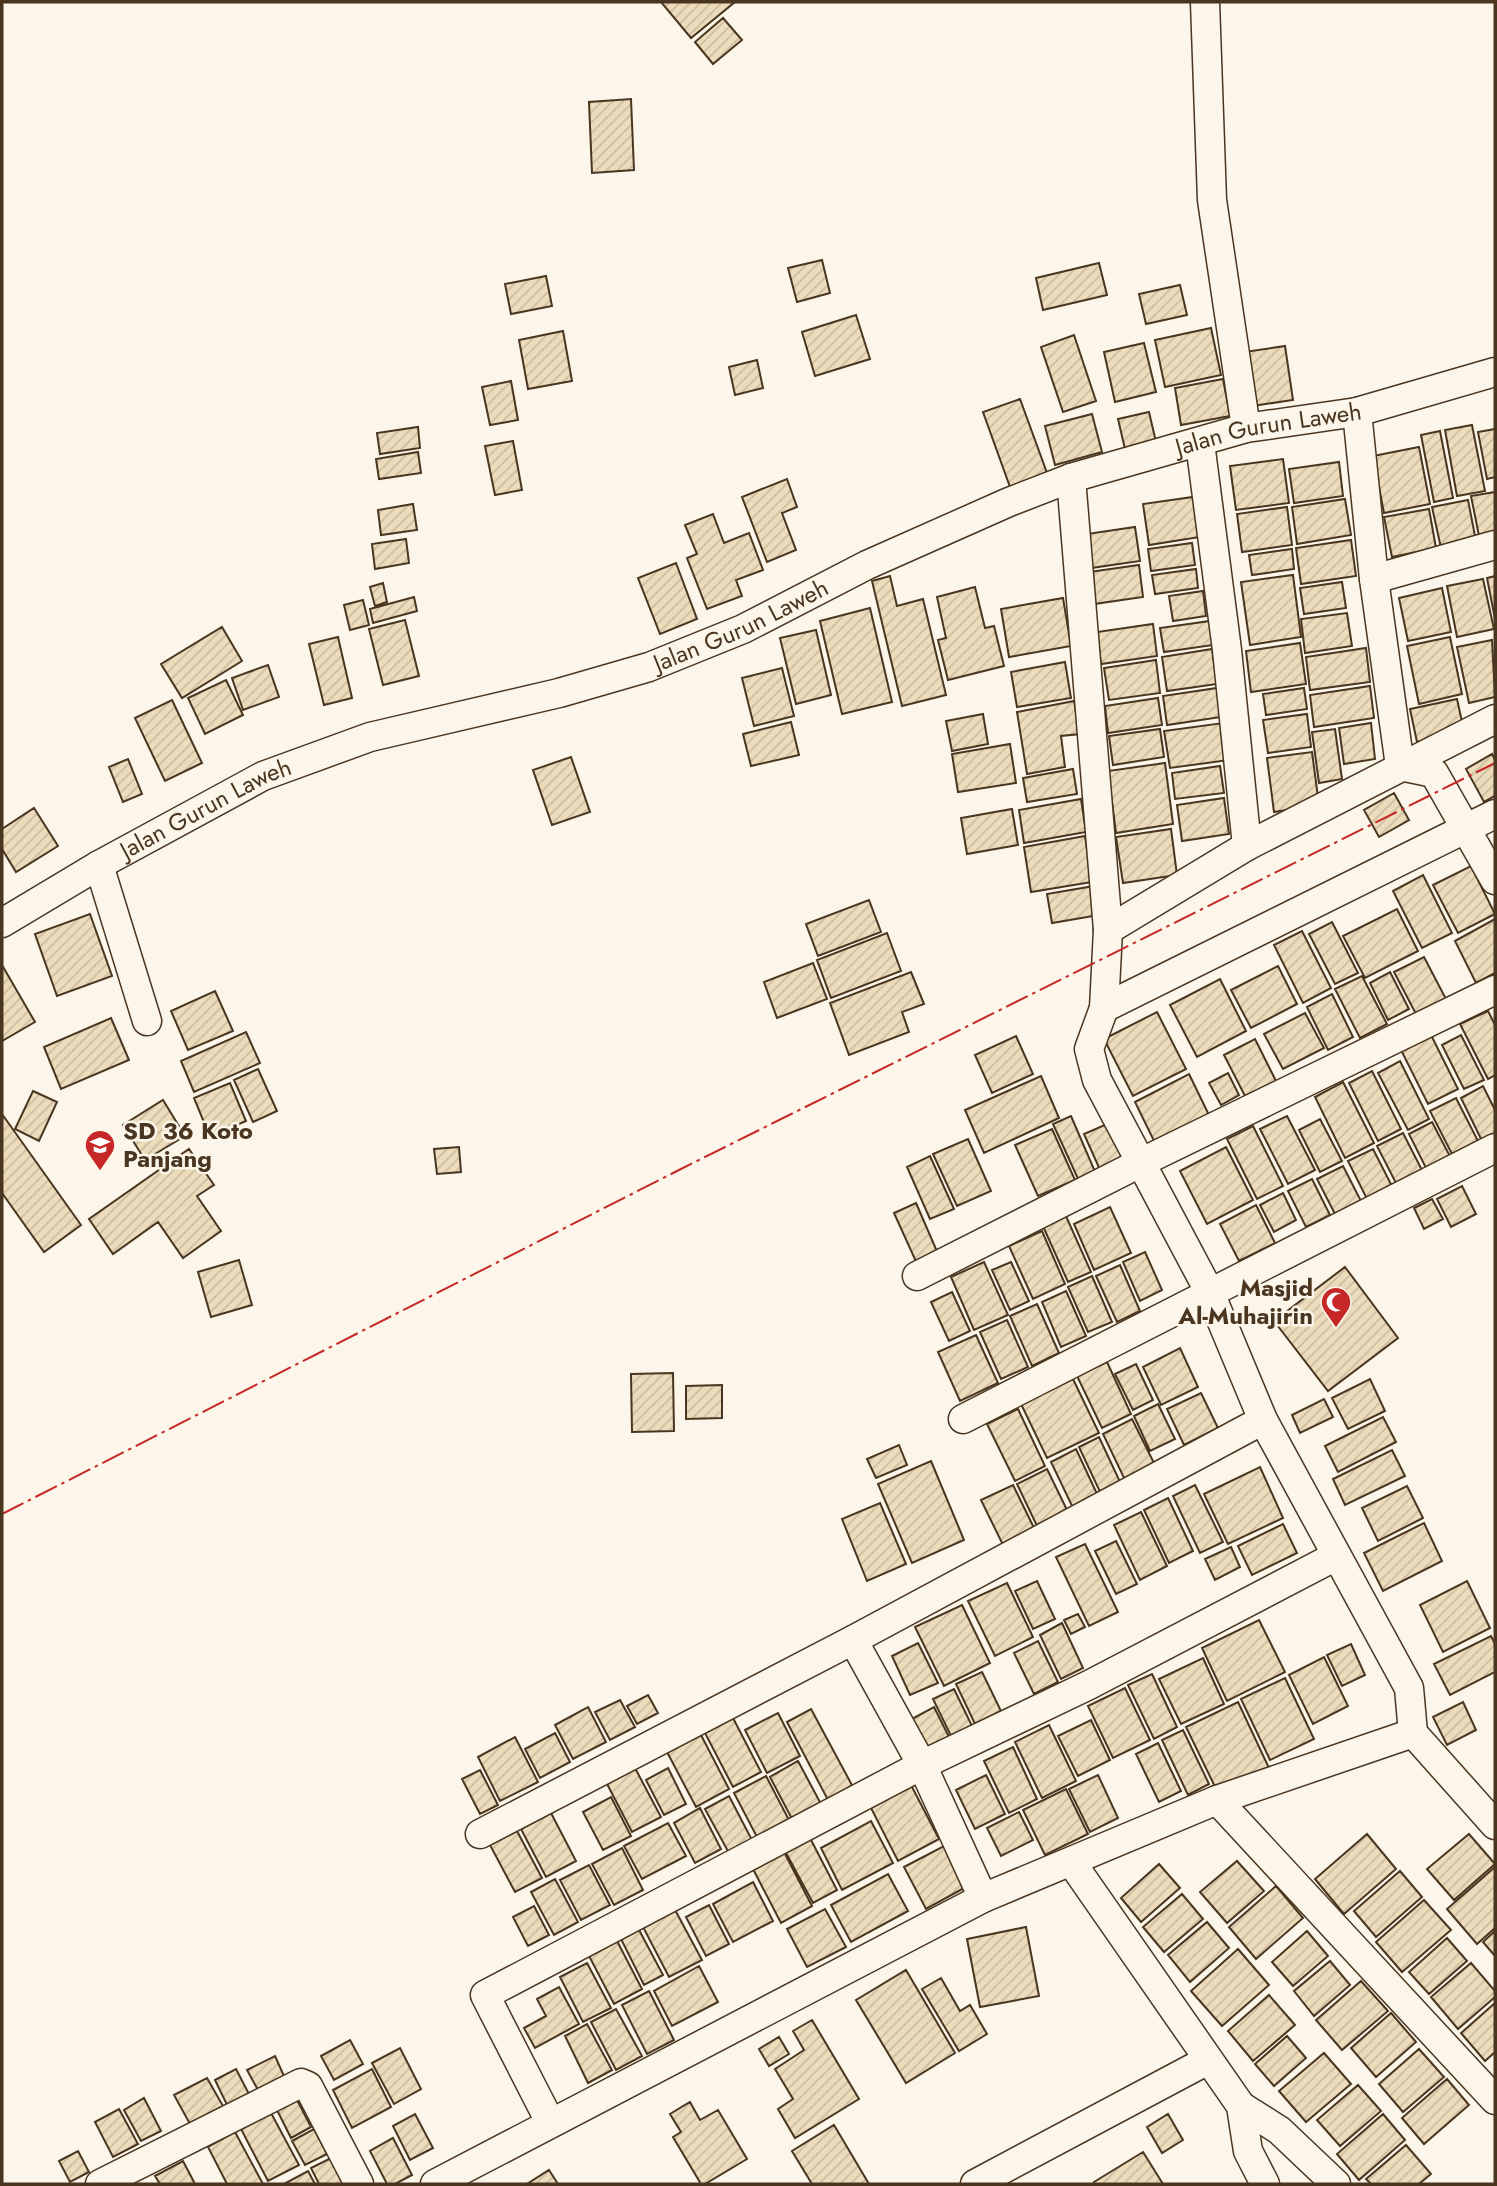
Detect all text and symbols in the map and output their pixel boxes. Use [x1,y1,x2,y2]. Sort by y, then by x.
street label: Jalan Gurun Laweh [1168,394,1364,465]
street label: Jalan Gurun Laweh [645,570,834,682]
street label: Jalan Gurun Laweh [111,749,296,869]
place label: SD 36 Koto Panjang [123,1113,253,1176]
school or university icon: SD 36 Koto Panjang [83,1128,117,1172]
place label: Masjid Al-Muhajirin [1177,1270,1313,1333]
mosque icon: Masjid Al-Muhajirin [1319,1285,1353,1329]

